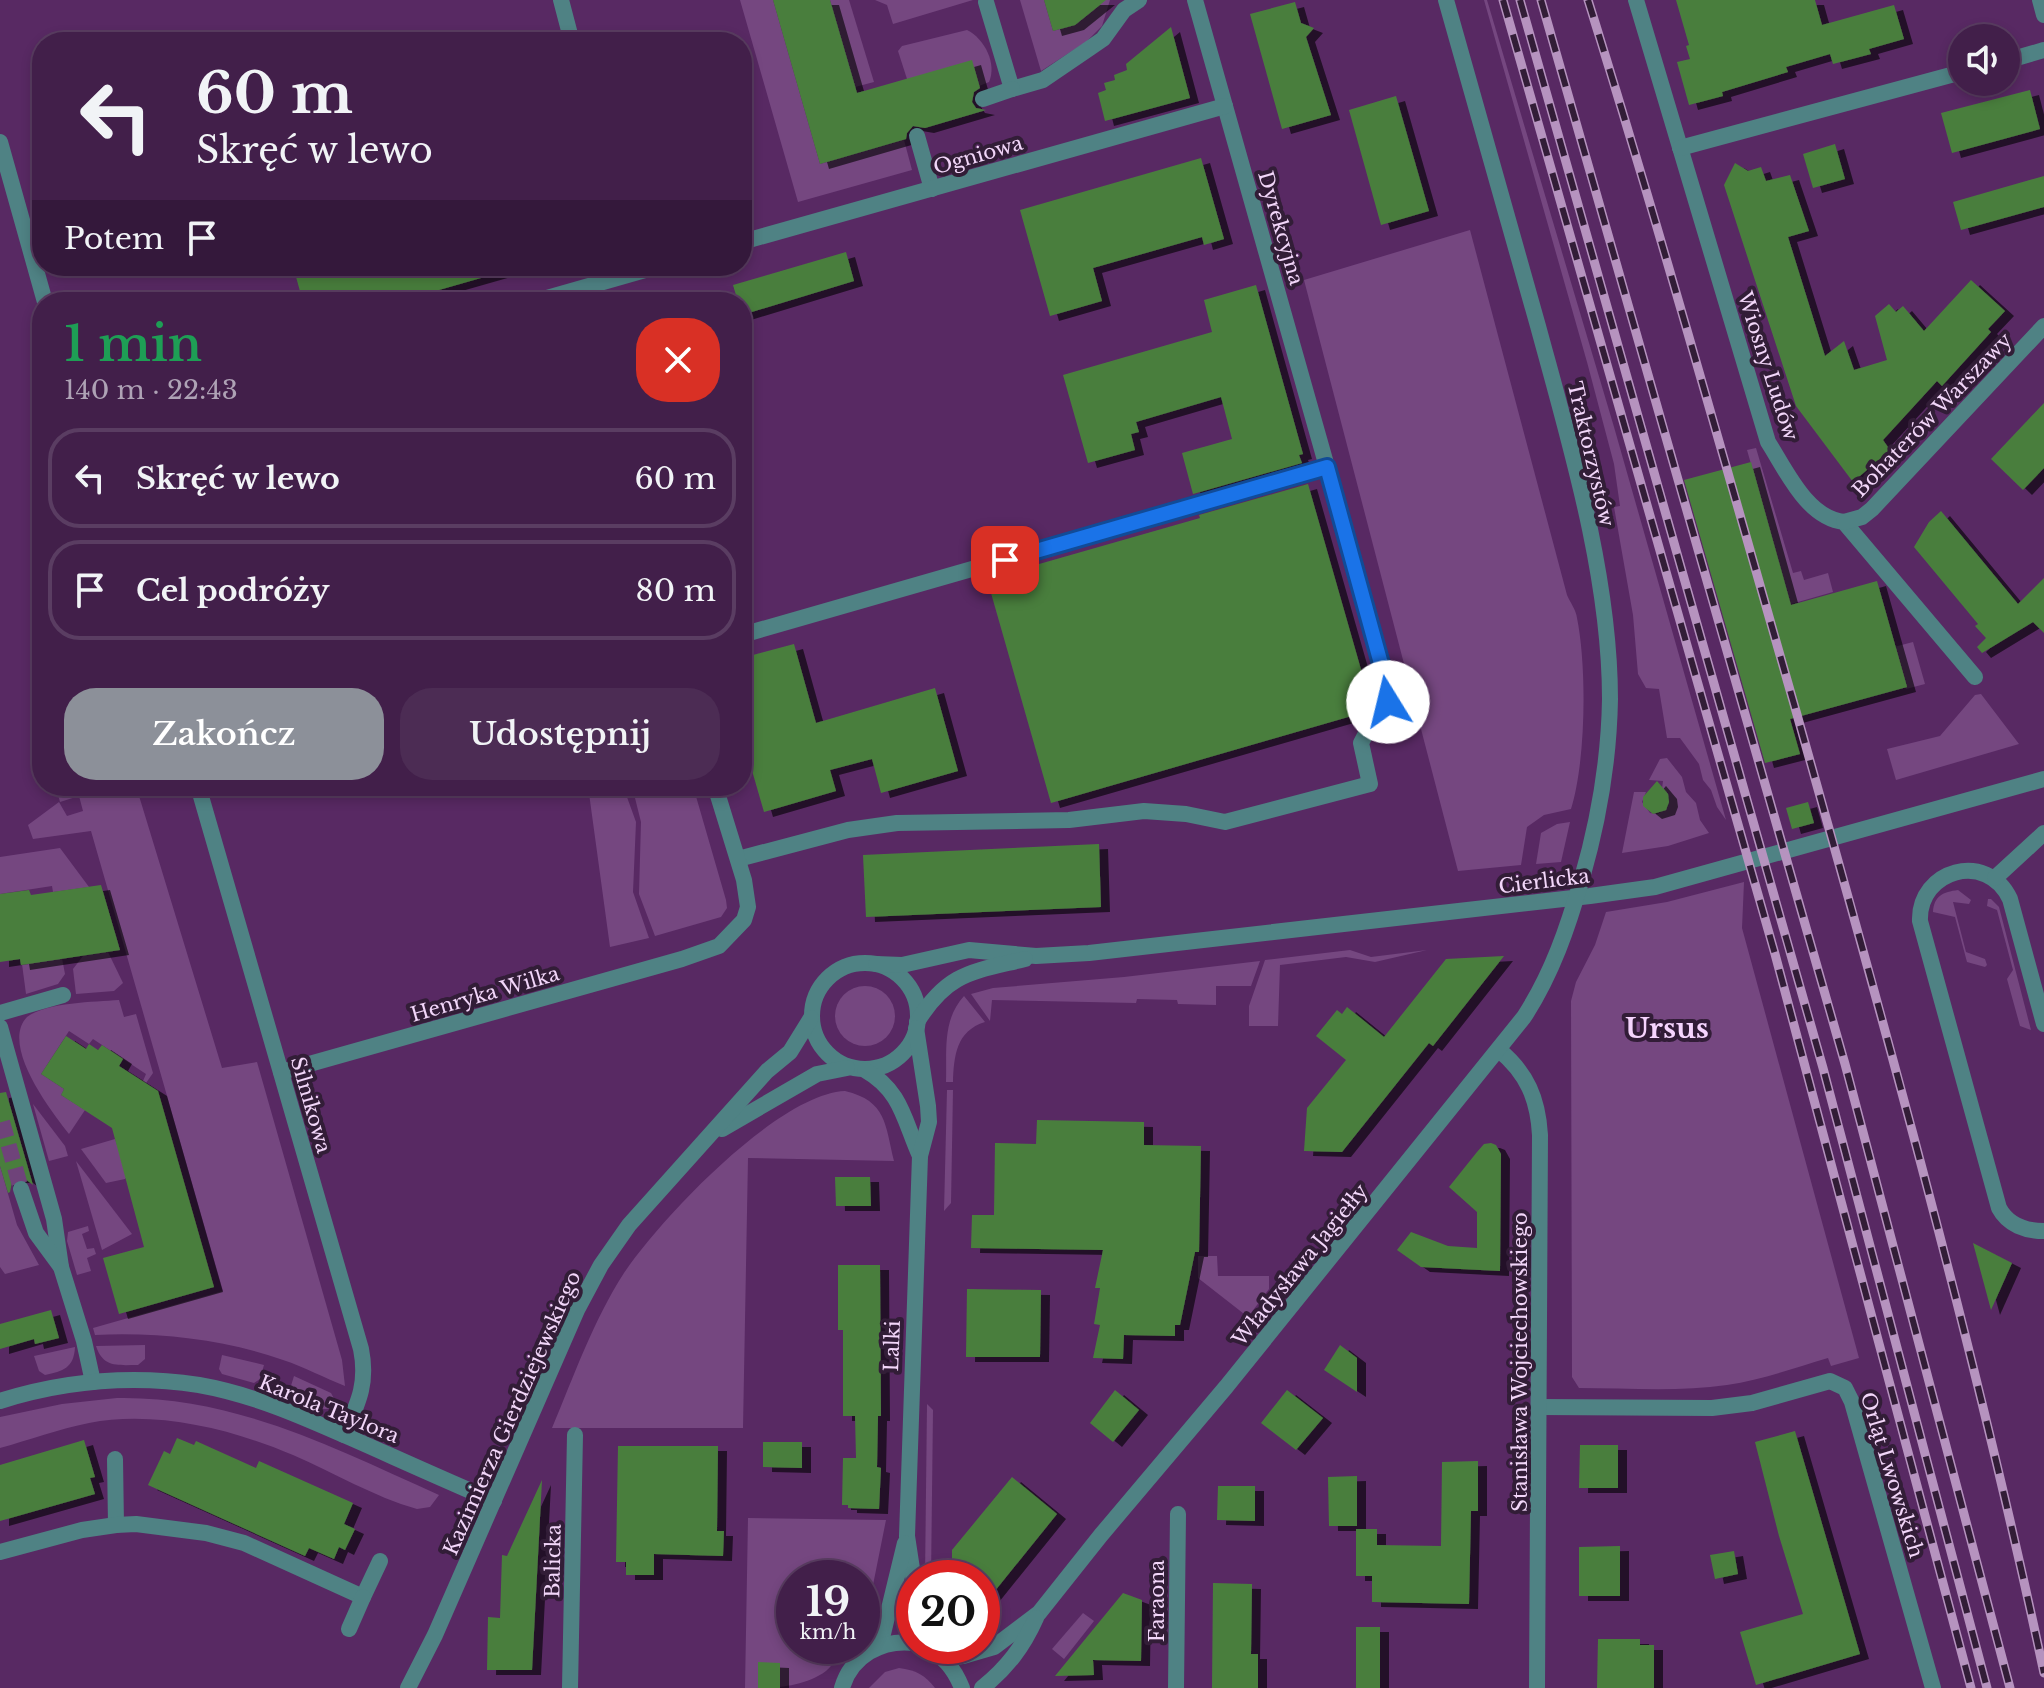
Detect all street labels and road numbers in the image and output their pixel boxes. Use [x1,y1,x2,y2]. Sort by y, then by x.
street label: Ogniowa [930,131,1026,179]
street label: Dyrekcyjna [1253,168,1309,289]
street label: Wiosny Ludów [1732,288,1803,443]
street label: Bohaterów Warszawy [1847,328,2017,502]
street label: Traktorzystów [1563,379,1619,529]
street label: Cierlicka [1497,863,1592,898]
street label: Henryka Wilka [408,961,563,1027]
street label: Silnikowa [286,1054,336,1157]
street label: Władysława Jagiełły [1227,1179,1373,1352]
street label: Stanisława Wojciechowskiego [1508,1212,1532,1512]
street label: Kazimierza Gierdziejewskiego [438,1267,586,1559]
street label: Lalki [879,1320,905,1372]
street label: Karola Taylora [255,1370,403,1448]
street label: Orląt Lwowskich [1855,1389,1929,1561]
street label: Balicka [540,1523,566,1598]
street label: Faraona [1145,1559,1169,1642]

